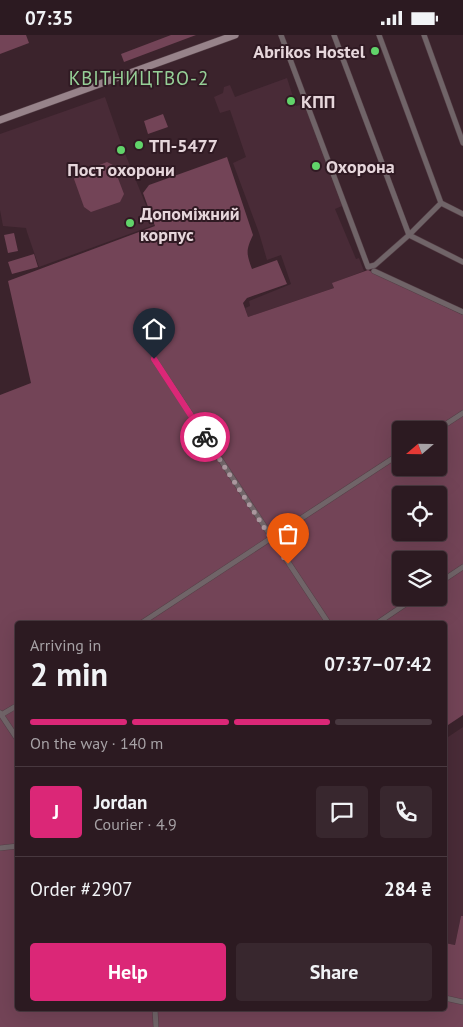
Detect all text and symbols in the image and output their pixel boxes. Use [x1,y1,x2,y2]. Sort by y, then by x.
text: 07:35 [25,6,73,30]
place label: Abrikos Hostel [253,40,366,63]
marker: Abrikos Hostel [369,45,381,57]
district label: КВІТНИЦТВО-2 [69,66,209,90]
place label: КПП [301,90,335,113]
marker: КПП [285,95,297,107]
place label: ТП-5477 [149,134,218,157]
marker: ТП-5477 [133,139,145,151]
marker: Пост охорони [115,144,127,156]
place label: Охорона [326,155,395,178]
place label: Пост охорони [67,158,175,181]
marker: Охорона [310,160,322,172]
place label: Допоміжний корпус [140,202,240,246]
marker: Допоміжний корпус [124,217,136,229]
pin [133,308,175,359]
icon: home [140,315,168,343]
courier [180,412,230,462]
north arrow [392,421,448,476]
map controls [392,421,447,606]
icon: bike [191,423,219,451]
button: locate [392,486,447,541]
pin [267,513,309,564]
icon: bag [274,520,302,548]
button: layers [392,551,447,606]
text: Arriving in [30,635,101,655]
text: 07:37–07:42 [324,652,432,676]
text: 2 min [30,653,108,695]
text: On the way · 140 m [30,733,163,753]
button: chat [316,786,368,838]
button: phone [380,786,432,838]
text: Jordan [94,790,147,814]
text: J [53,800,59,824]
text: Courier · 4.9 [94,814,177,834]
text: Order #2907 [30,877,133,901]
text: 284 ₴ [384,877,432,901]
button: Help [30,943,226,1001]
button: Share [236,943,432,1001]

